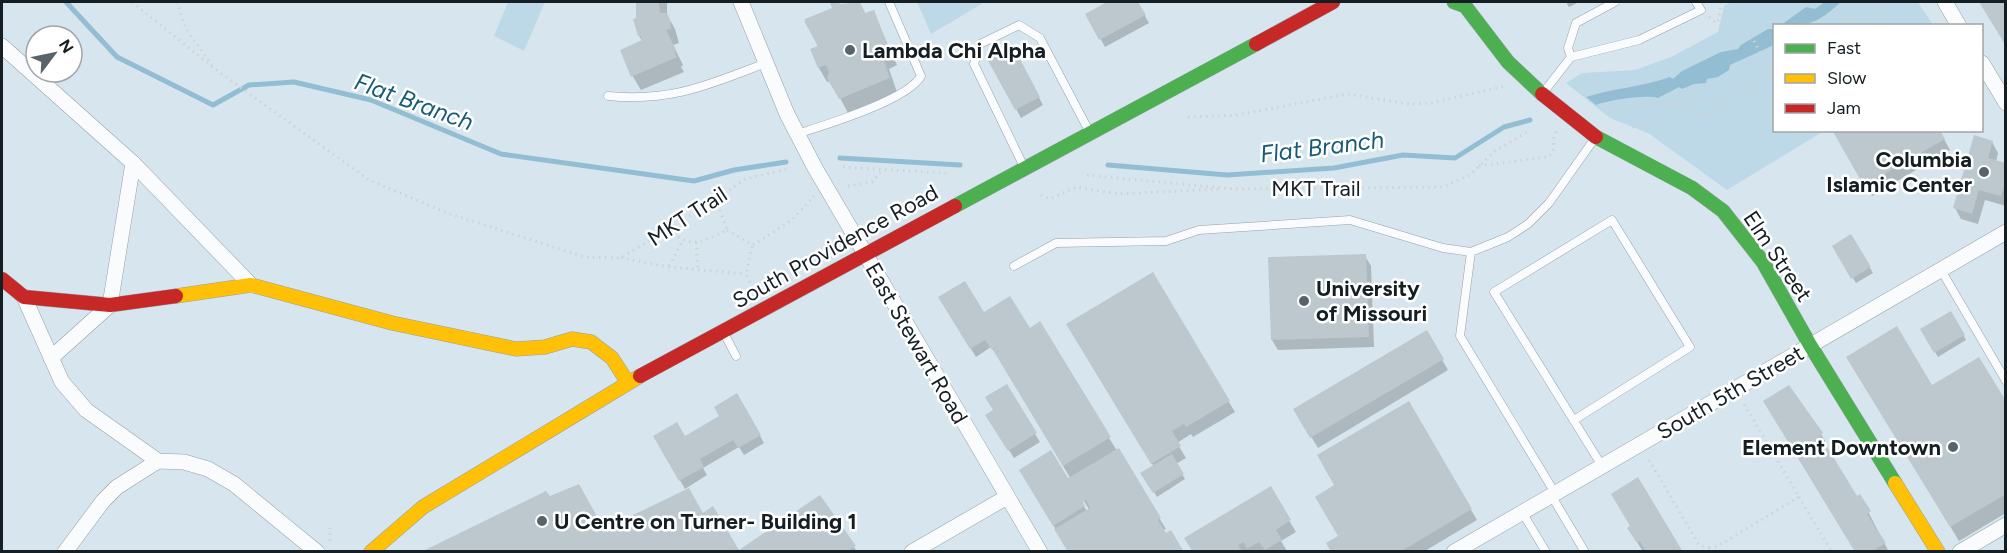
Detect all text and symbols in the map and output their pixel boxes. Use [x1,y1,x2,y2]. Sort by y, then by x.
north arrow [24,24,84,84]
legend [1773,24,1983,132]
text: N [55,36,78,57]
place label: Lambda Chi Alpha [862,37,1046,64]
text: Fast [1827,37,1861,59]
marker: Lambda Chi Alpha [843,43,857,57]
water label: Flat Branch [351,67,478,136]
text: Slow [1827,67,1866,89]
text: Jam [1827,97,1861,119]
water label: Flat Branch [1258,125,1385,168]
place label: Columbia Islamic Center [1826,146,1973,198]
marker: Columbia Islamic Center [1977,165,1991,179]
street label: MKT Trail [1271,175,1361,202]
street label: South Providence Road [728,179,943,314]
street label: MKT Trail [642,181,732,252]
street label: Elm Street [1737,206,1818,307]
street label: East Stewart Road [859,258,974,429]
place label: University of Missouri [1316,275,1427,327]
marker: University of Missouri [1297,294,1311,308]
street label: South 5th Street [1652,340,1808,445]
place label: Element Downtown [1742,434,1941,461]
marker: Element Downtown [1946,440,1960,454]
place label: U Centre on Turner- Building 1 [554,508,857,535]
marker: U Centre on Turner- Building 1 [535,514,549,528]

